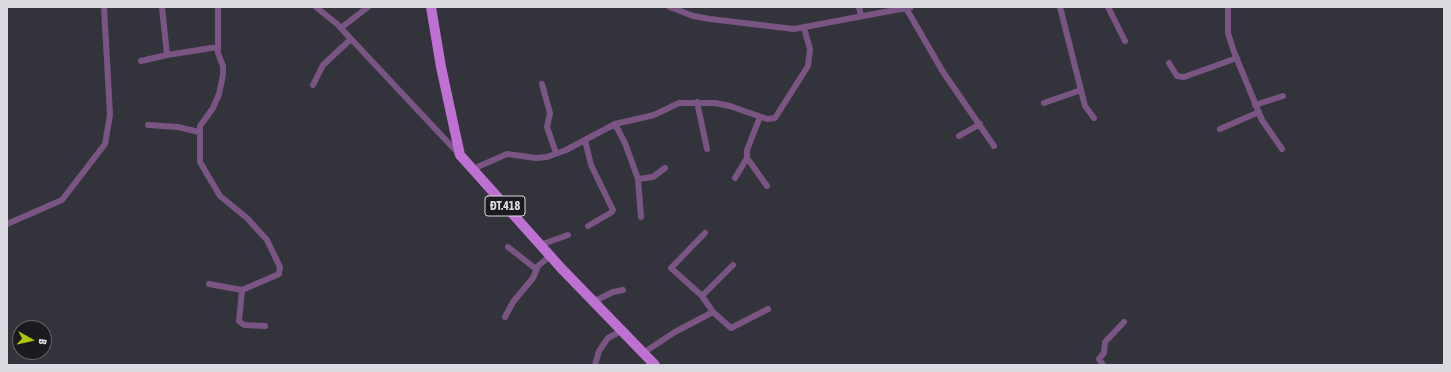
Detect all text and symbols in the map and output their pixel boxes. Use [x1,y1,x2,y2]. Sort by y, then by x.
road number: ĐT.418 [485,196,525,216]
north arrow [12,320,52,360]
text: B [37,338,49,345]

